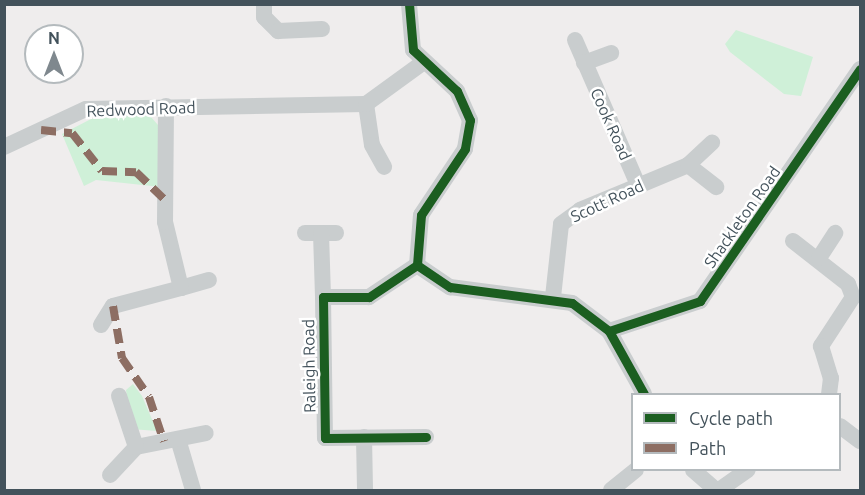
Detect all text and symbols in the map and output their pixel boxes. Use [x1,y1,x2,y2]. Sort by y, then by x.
north arrow [24,24,84,84]
text: N [48,29,60,47]
street label: Cook Road [587,85,635,163]
street label: Redwood Road [86,98,196,120]
street label: Shackleton Road [700,163,784,271]
street label: Scott Road [567,176,647,226]
street label: Raleigh Road [299,319,319,413]
legend [631,393,841,471]
text: Cycle path [689,408,773,428]
text: Path [689,438,726,458]

